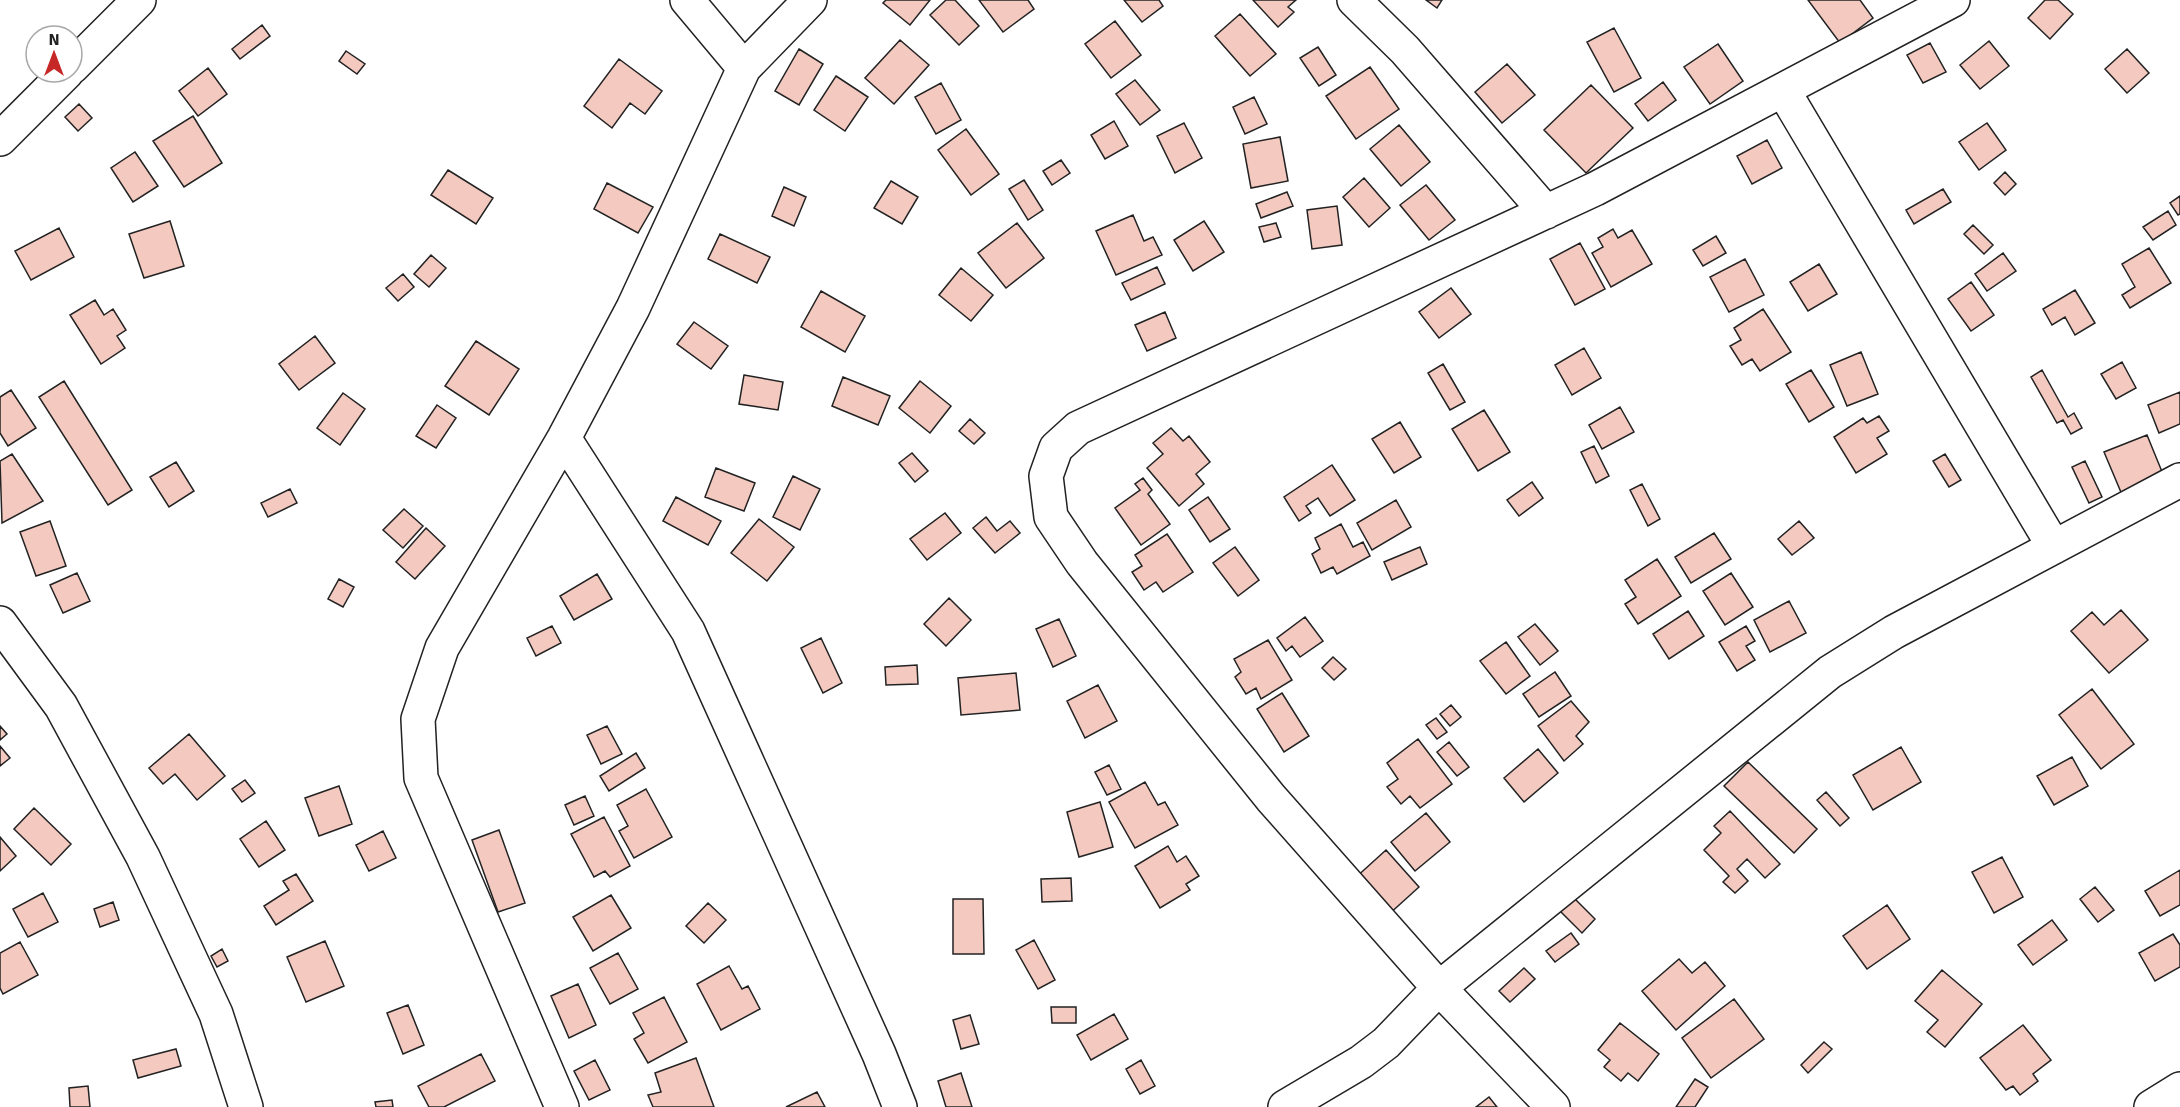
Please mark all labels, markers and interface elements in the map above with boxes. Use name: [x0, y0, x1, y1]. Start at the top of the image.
north arrow: [24, 24, 84, 84]
text: N: [48, 30, 60, 50]

